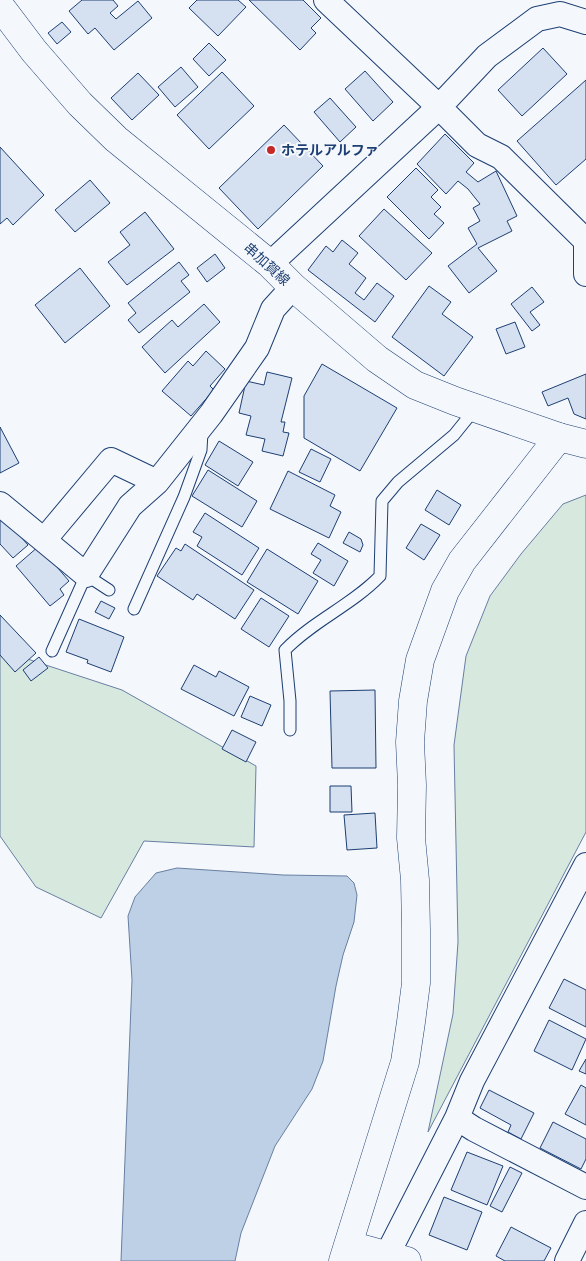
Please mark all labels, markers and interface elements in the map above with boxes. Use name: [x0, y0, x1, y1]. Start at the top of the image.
place label: ホテルアルファ: [281, 142, 379, 159]
marker: ホテルアルファ: [265, 144, 277, 156]
street label: 串加賀線: [240, 239, 293, 289]

